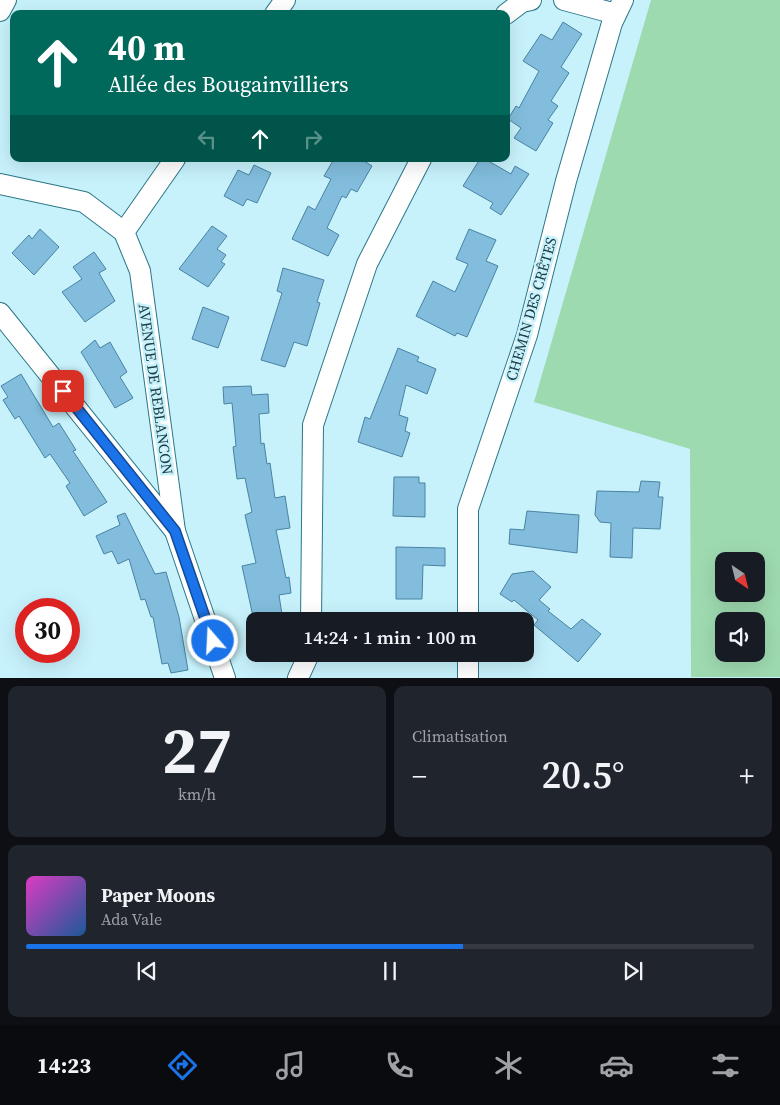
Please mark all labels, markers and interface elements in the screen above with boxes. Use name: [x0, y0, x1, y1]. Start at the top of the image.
text: 40 m: [108, 24, 185, 72]
icon: ahead: [25, 30, 90, 95]
text: Allée des Bougainvilliers: [108, 69, 349, 99]
icon: left: [193, 125, 221, 153]
icon: ahead: [246, 125, 274, 153]
icon: right: [299, 125, 327, 153]
street label: CHEMIN DES CRÊTES: [500, 234, 562, 383]
street label: AVENUE DE REBLANCON: [134, 302, 178, 476]
pin: [42, 370, 84, 412]
icon: arrive: [49, 377, 77, 405]
north arrow: [715, 552, 765, 602]
map controls: [715, 552, 765, 662]
speed limit sign: 30: [15, 598, 80, 663]
button: sound: [715, 612, 765, 662]
position arrow: [186, 614, 238, 666]
text: 14:24 · 1 min · 100 m: [303, 624, 477, 650]
text: 27: [162, 706, 232, 795]
text: Climatisation: [412, 725, 508, 747]
text: 20.5°: [541, 749, 625, 801]
text: −: [412, 757, 427, 795]
text: +: [739, 757, 754, 795]
text: km/h: [178, 783, 216, 805]
text: Paper Moons: [101, 882, 215, 908]
text: Ada Vale: [101, 908, 162, 930]
icon: previous: [133, 957, 161, 985]
icon: pause: [376, 957, 404, 985]
icon: next: [619, 957, 647, 985]
icon: directions: [165, 1048, 200, 1083]
icon: music: [273, 1048, 308, 1083]
icon: phone: [382, 1048, 417, 1083]
icon: climate: [491, 1048, 526, 1083]
icon: car: [599, 1048, 634, 1083]
icon: filters: [708, 1048, 743, 1083]
text: 14:23: [37, 1050, 91, 1080]

